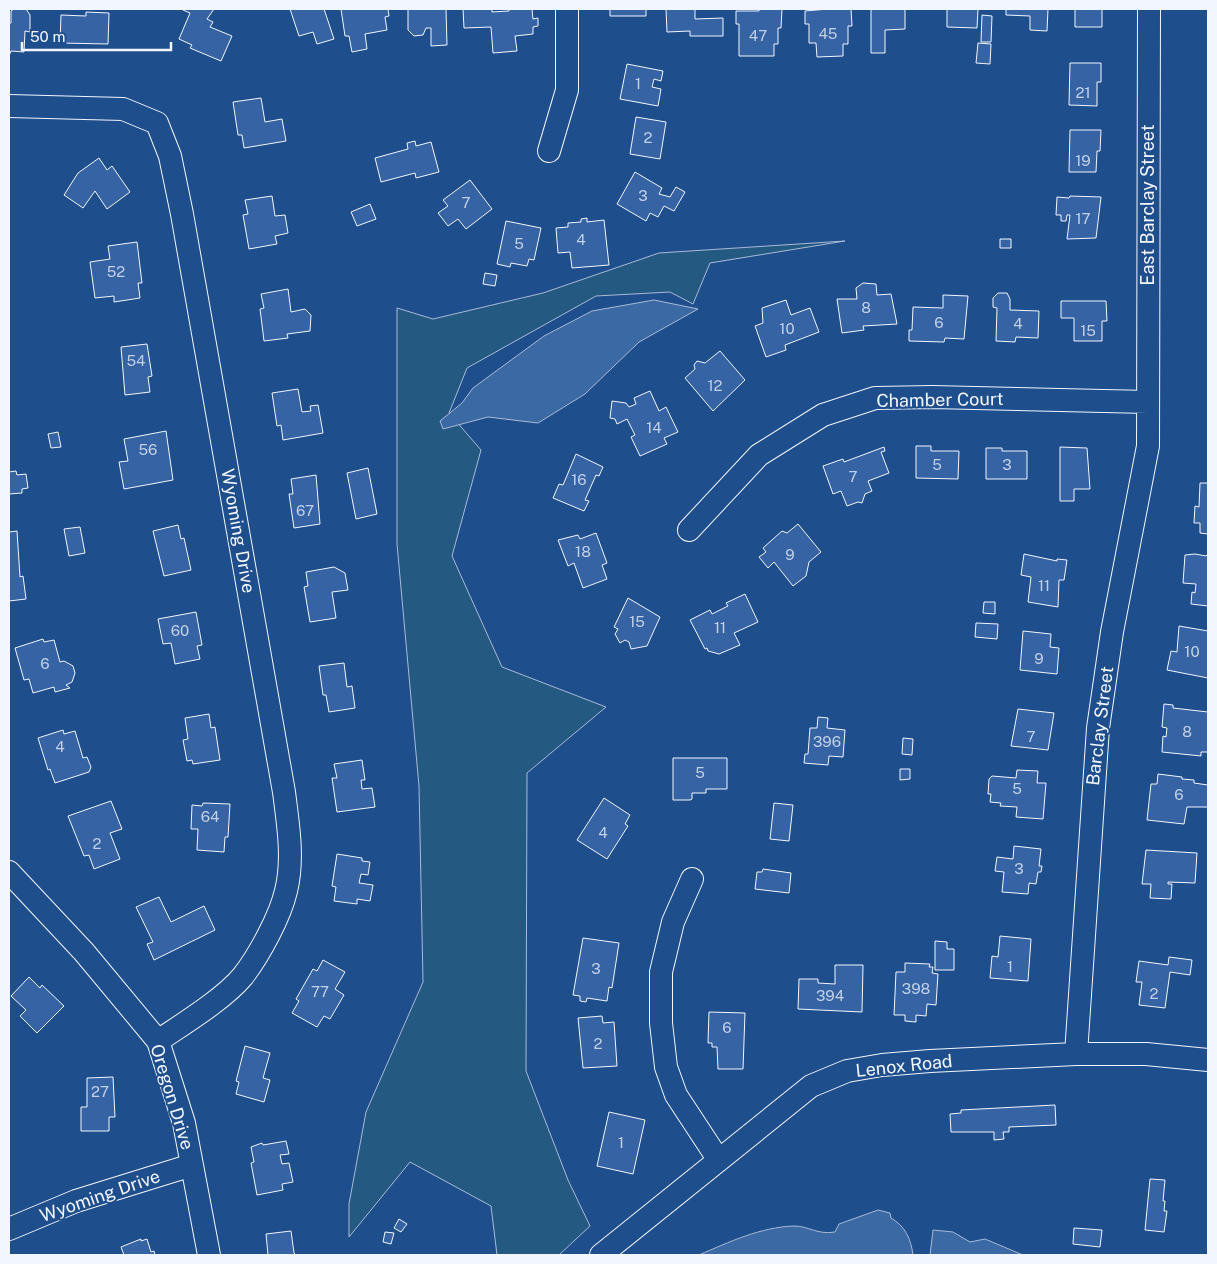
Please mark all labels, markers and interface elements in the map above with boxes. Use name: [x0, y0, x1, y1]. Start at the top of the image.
scale bar: [22, 20, 171, 52]
house number: 45: [819, 25, 837, 42]
house number: 47: [749, 27, 767, 44]
text: 50 m: [30, 28, 65, 45]
house number: 1: [635, 75, 641, 92]
house number: 21: [1075, 84, 1091, 101]
street label: East Barclay Street: [1137, 124, 1158, 286]
house number: 2: [644, 129, 653, 146]
house number: 19: [1075, 152, 1091, 169]
house number: 3: [638, 187, 648, 204]
house number: 7: [461, 194, 471, 211]
house number: 17: [1075, 210, 1091, 227]
house number: 4: [576, 231, 586, 248]
house number: 5: [514, 235, 524, 252]
house number: 52: [107, 263, 125, 280]
house number: 8: [861, 299, 871, 316]
house number: 6: [934, 314, 944, 331]
house number: 4: [1013, 315, 1023, 332]
house number: 10: [779, 320, 795, 337]
house number: 15: [1080, 322, 1096, 339]
house number: 54: [126, 352, 146, 369]
house number: 12: [707, 377, 723, 394]
street label: Chamber Court: [876, 388, 1004, 411]
house number: 14: [646, 419, 662, 436]
house number: 56: [139, 441, 157, 458]
house number: 5: [932, 456, 942, 473]
house number: 3: [1002, 456, 1012, 473]
street label: Wyoming Drive: [217, 467, 260, 595]
house number: 7: [848, 468, 858, 485]
house number: 16: [571, 471, 587, 488]
house number: 67: [296, 502, 314, 519]
house number: 18: [575, 543, 591, 560]
house number: 9: [785, 546, 795, 563]
house number: 11: [1038, 577, 1050, 594]
house number: 15: [629, 613, 645, 630]
house number: 11: [714, 619, 726, 636]
house number: 60: [171, 622, 189, 639]
house number: 10: [1184, 643, 1200, 660]
house number: 9: [1034, 650, 1044, 667]
house number: 6: [40, 655, 50, 672]
street label: Barclay Street: [1082, 665, 1117, 787]
house number: 8: [1182, 723, 1192, 740]
house number: 7: [1026, 728, 1036, 745]
house number: 396: [813, 733, 841, 750]
house number: 4: [55, 738, 65, 755]
house number: 5: [695, 764, 705, 781]
house number: 5: [1012, 780, 1022, 797]
house number: 6: [1174, 786, 1184, 803]
house number: 64: [201, 808, 219, 825]
house number: 4: [598, 824, 608, 841]
house number: 2: [93, 835, 102, 852]
house number: 3: [1014, 860, 1024, 877]
house number: 1: [1007, 958, 1013, 975]
house number: 3: [591, 960, 601, 977]
house number: 398: [902, 980, 930, 997]
house number: 77: [311, 983, 329, 1000]
house number: 2: [1150, 985, 1159, 1002]
house number: 394: [816, 987, 844, 1004]
house number: 6: [722, 1019, 732, 1036]
house number: 2: [594, 1035, 603, 1052]
street label: Oregon Drive: [146, 1042, 198, 1152]
street label: Lenox Road: [854, 1050, 953, 1081]
house number: 27: [91, 1083, 109, 1100]
house number: 1: [618, 1134, 624, 1151]
street label: Wyoming Drive: [37, 1165, 163, 1226]

